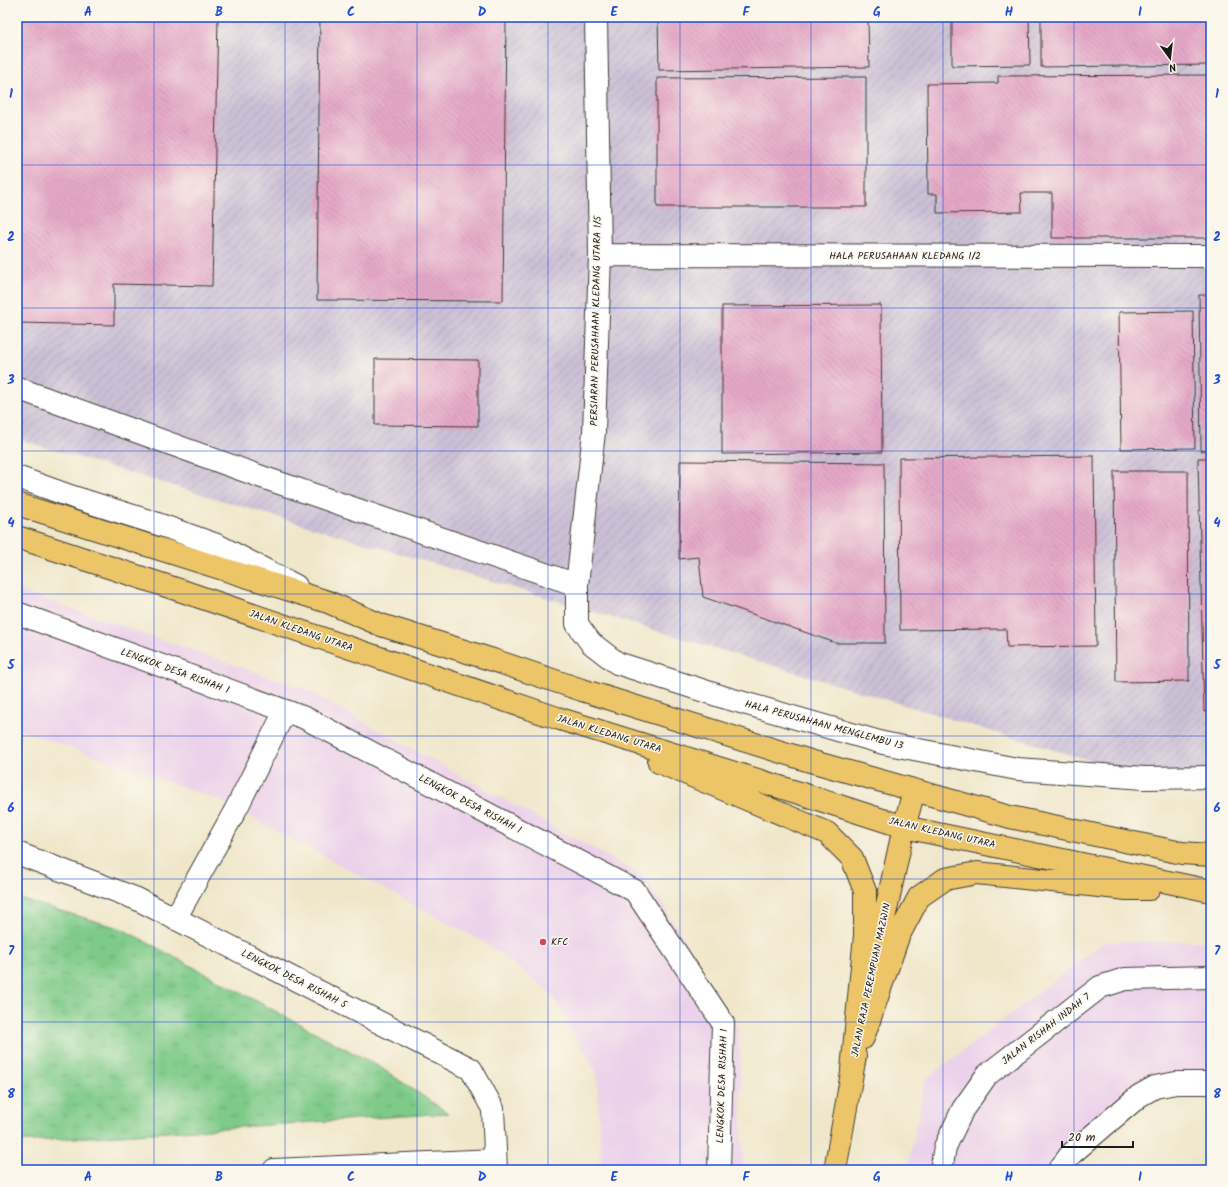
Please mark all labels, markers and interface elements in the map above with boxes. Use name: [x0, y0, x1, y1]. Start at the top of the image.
text: A: [84, 2, 92, 23]
text: B: [215, 2, 223, 23]
text: C: [347, 2, 355, 23]
text: D: [478, 2, 487, 23]
text: E: [610, 2, 618, 23]
text: F: [742, 2, 750, 23]
text: G: [873, 2, 881, 23]
text: H: [1005, 2, 1014, 23]
text: I: [1138, 2, 1142, 23]
north arrow: [1150, 38, 1190, 78]
text: N: [1167, 57, 1178, 76]
text: 1: [9, 84, 13, 105]
text: 1: [1215, 84, 1219, 105]
street label: PERSIARAN PERUSAHAAN KLEDANG UTARA 1/5: [586, 215, 606, 426]
text: 2: [7, 227, 15, 248]
text: 2: [1213, 227, 1221, 248]
street label: HALA PERUSAHAAN KLEDANG 1/2: [829, 248, 981, 264]
text: 3: [6, 370, 15, 391]
text: 3: [1212, 370, 1221, 391]
text: 4: [7, 513, 15, 534]
text: 4: [1213, 513, 1221, 534]
street label: JALAN KLEDANG UTARA: [247, 606, 355, 656]
street label: LENGKOK DESA RISHAH 1: [118, 644, 232, 698]
text: 5: [7, 655, 16, 676]
text: 5: [1213, 655, 1222, 676]
street label: HALA PERUSAHAAN MENGLEMBU 13: [743, 696, 905, 754]
street label: JALAN KLEDANG UTARA: [555, 710, 663, 758]
street label: LENGKOK DESA RISHAH 1: [416, 770, 524, 838]
text: 6: [7, 798, 15, 819]
text: 6: [1213, 798, 1221, 819]
street label: JALAN KLEDANG UTARA: [887, 813, 997, 853]
street label: JALAN RAJA PEREMPUAN MAZWIN: [847, 901, 895, 1058]
place label: KFC: [551, 934, 568, 950]
marker: KFC: [538, 937, 548, 947]
text: 7: [8, 941, 15, 962]
text: 7: [1214, 941, 1221, 962]
street label: LENGKOK DESA RISHAH 5: [238, 945, 350, 1013]
street label: JALAN RISHAH INDAH 7: [998, 989, 1094, 1069]
street label: LENGKOK DESA RISHAH 1: [712, 1028, 732, 1144]
text: 8: [7, 1084, 15, 1105]
text: 8: [1213, 1084, 1221, 1105]
scale bar: [1062, 1123, 1133, 1149]
text: 20 m: [1068, 1128, 1096, 1147]
text: A: [84, 1167, 92, 1187]
text: B: [215, 1167, 223, 1187]
text: C: [347, 1167, 355, 1187]
text: D: [478, 1167, 487, 1187]
text: E: [610, 1167, 618, 1187]
text: F: [742, 1167, 750, 1187]
text: G: [873, 1167, 881, 1187]
text: H: [1005, 1167, 1014, 1187]
text: I: [1138, 1167, 1142, 1187]

